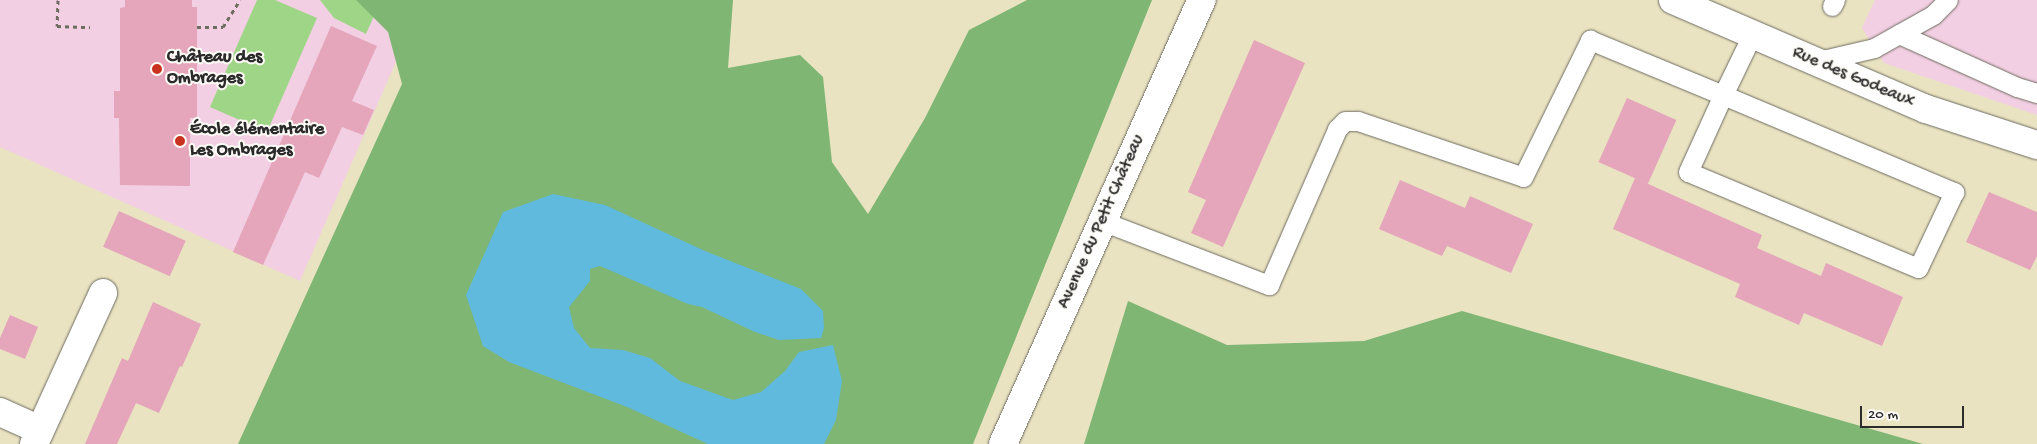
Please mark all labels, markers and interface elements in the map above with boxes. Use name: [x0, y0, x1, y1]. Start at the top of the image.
street label: Rue des Godeaux: [1789, 43, 1917, 113]
place label: Château des Ombrages: [167, 48, 262, 90]
marker: Château des Ombrages: [151, 63, 163, 75]
place label: École élémentaire Les Ombrages: [190, 120, 324, 162]
street label: Avenue du Petit Château: [1054, 132, 1150, 312]
marker: École élémentaire Les Ombrages: [174, 135, 186, 147]
scale bar: [1862, 396, 1966, 428]
text: 20 m: [1868, 406, 1898, 424]

